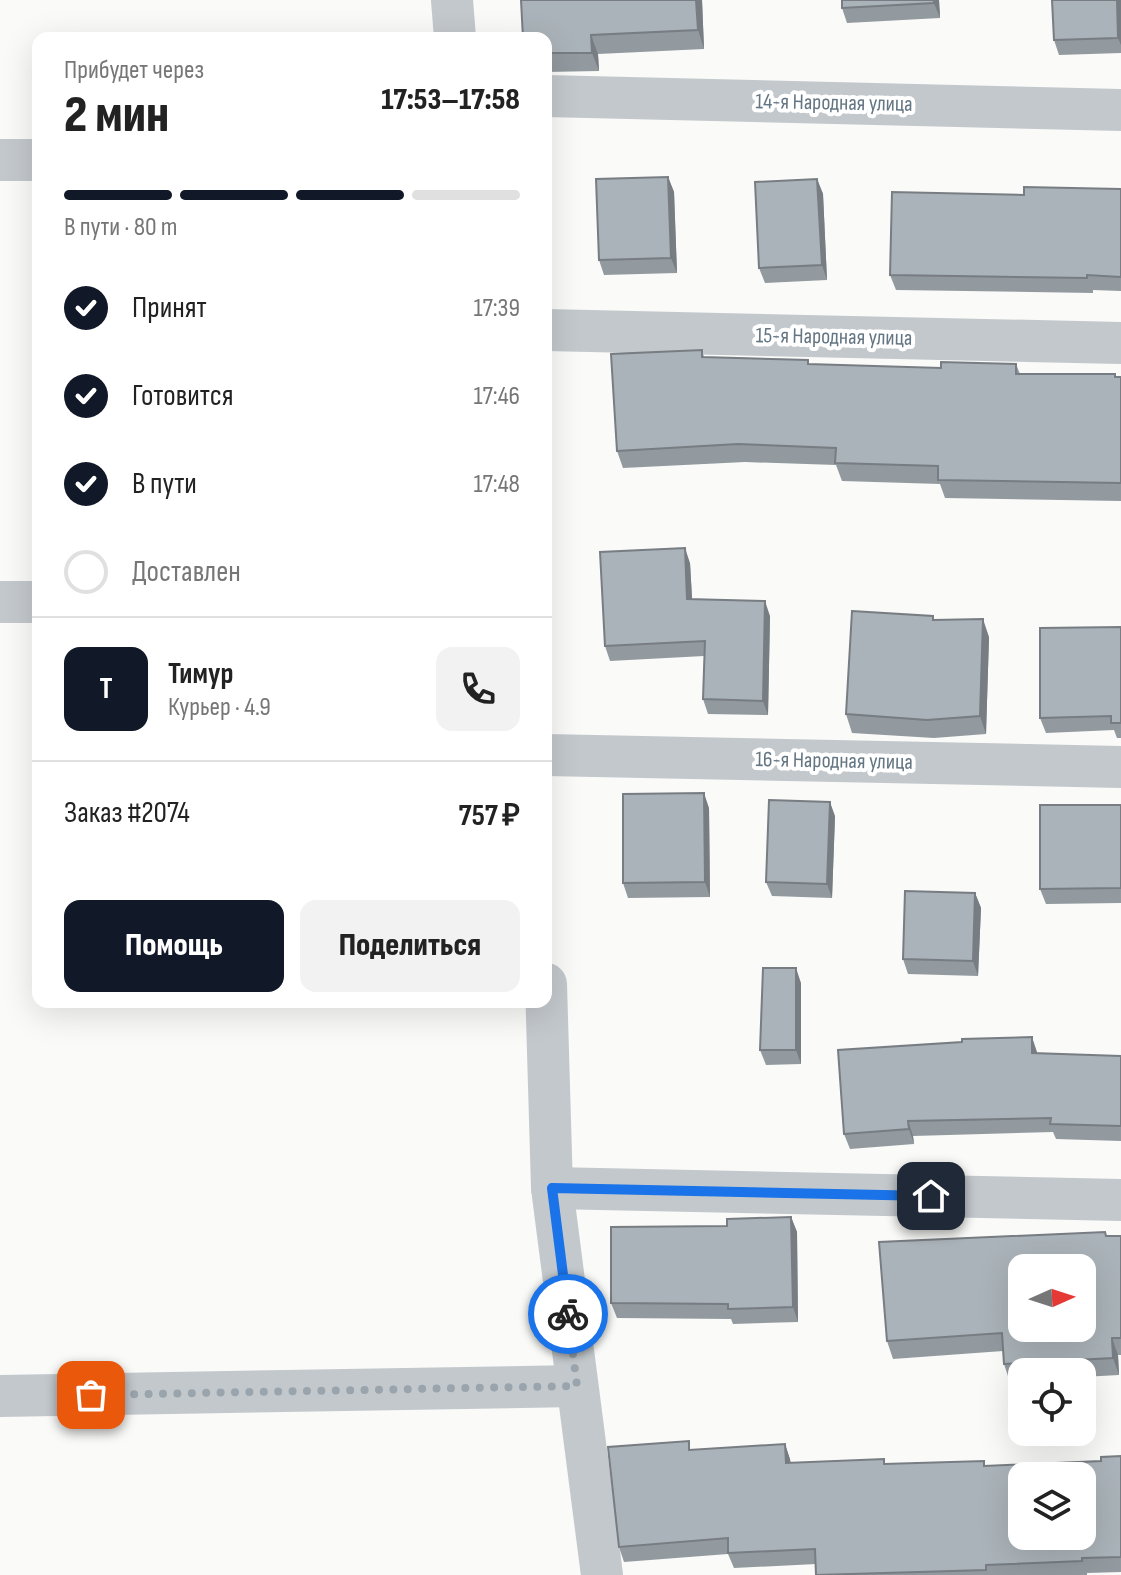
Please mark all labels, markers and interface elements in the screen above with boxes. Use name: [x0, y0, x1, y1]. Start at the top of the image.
text: Прибудет через: [64, 55, 204, 86]
text: 17:53–17:58: [381, 82, 520, 118]
text: 2 мин: [64, 84, 169, 147]
street label: 14-я Народная улица: [755, 88, 913, 118]
text: В пути · 80 m: [64, 212, 177, 243]
icon: check: [64, 286, 108, 330]
text: Принят: [132, 290, 207, 326]
text: 17:39: [473, 293, 520, 324]
street label: 15-я Народная улица: [755, 322, 913, 352]
icon: check: [64, 374, 108, 418]
text: Готовится: [132, 378, 233, 414]
text: 17:46: [474, 381, 520, 412]
icon: check: [64, 462, 108, 506]
text: В пути: [132, 466, 197, 502]
text: 17:48: [473, 469, 520, 500]
text: Доставлен: [132, 554, 241, 590]
button: phone: [436, 647, 520, 731]
text: Тимур: [168, 656, 233, 692]
text: Т: [99, 671, 113, 707]
text: Курьер · 4.9: [168, 692, 271, 723]
street label: 16-я Народная улица: [755, 746, 913, 776]
text: Заказ #2074: [64, 795, 190, 831]
text: 757 ₽: [459, 798, 520, 834]
button: Помощь: [64, 900, 284, 992]
button: Поделиться: [300, 900, 520, 992]
pin: [897, 1162, 965, 1230]
icon: home: [909, 1174, 953, 1218]
north arrow: [1008, 1254, 1096, 1342]
map controls: [1008, 1254, 1096, 1550]
courier: [528, 1274, 608, 1354]
icon: bike: [546, 1292, 590, 1336]
button: locate: [1008, 1358, 1096, 1446]
pin: [57, 1361, 125, 1429]
icon: bag: [69, 1373, 113, 1417]
button: layers: [1008, 1462, 1096, 1550]

